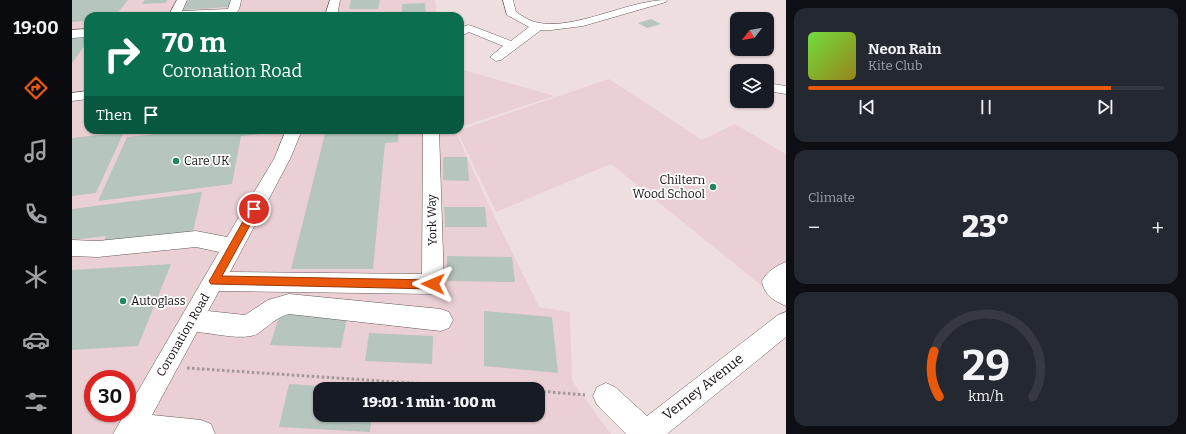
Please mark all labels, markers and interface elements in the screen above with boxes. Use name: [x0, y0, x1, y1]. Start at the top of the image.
north arrow: [730, 12, 774, 56]
map controls: [730, 12, 774, 108]
text: 19:00: [13, 17, 59, 39]
text: 70 m: [162, 26, 226, 59]
icon: right: [96, 28, 148, 80]
text: Neon Rain: [868, 40, 941, 58]
text: Kite Club: [868, 58, 922, 73]
text: Coronation Road: [162, 60, 302, 82]
button: layers: [730, 64, 774, 108]
icon: directions: [22, 74, 50, 102]
icon: previous: [856, 96, 878, 118]
icon: pause: [975, 96, 997, 118]
icon: next: [1094, 96, 1116, 118]
icon: arrive: [140, 104, 162, 126]
text: Then: [96, 106, 132, 124]
icon: music: [22, 137, 50, 165]
place label: Care UK: [184, 154, 230, 168]
marker: Care UK: [171, 156, 181, 166]
place label: Chiltern Wood School: [633, 173, 706, 201]
marker: Chiltern Wood School: [708, 182, 718, 192]
text: Climate: [808, 190, 855, 205]
pin: [237, 192, 271, 226]
street label: York Way: [425, 193, 439, 246]
icon: arrive: [243, 198, 265, 220]
icon: phone: [22, 200, 50, 228]
text: 23°: [962, 209, 1010, 245]
text: −: [808, 214, 820, 241]
text: +: [1151, 214, 1164, 241]
icon: climate: [22, 263, 50, 291]
position arrow: [412, 263, 454, 305]
street label: Coronation Road: [154, 291, 212, 379]
place label: Autoglass: [131, 294, 186, 308]
marker: Autoglass: [118, 296, 128, 306]
icon: car: [22, 326, 50, 354]
text: 29: [962, 341, 1010, 391]
street label: Verney Avenue: [659, 350, 747, 424]
speed limit sign: 30: [84, 370, 136, 422]
icon: filters: [22, 388, 50, 416]
text: km/h: [968, 388, 1004, 405]
text: 19:01 · 1 min · 100 m: [362, 393, 496, 411]

